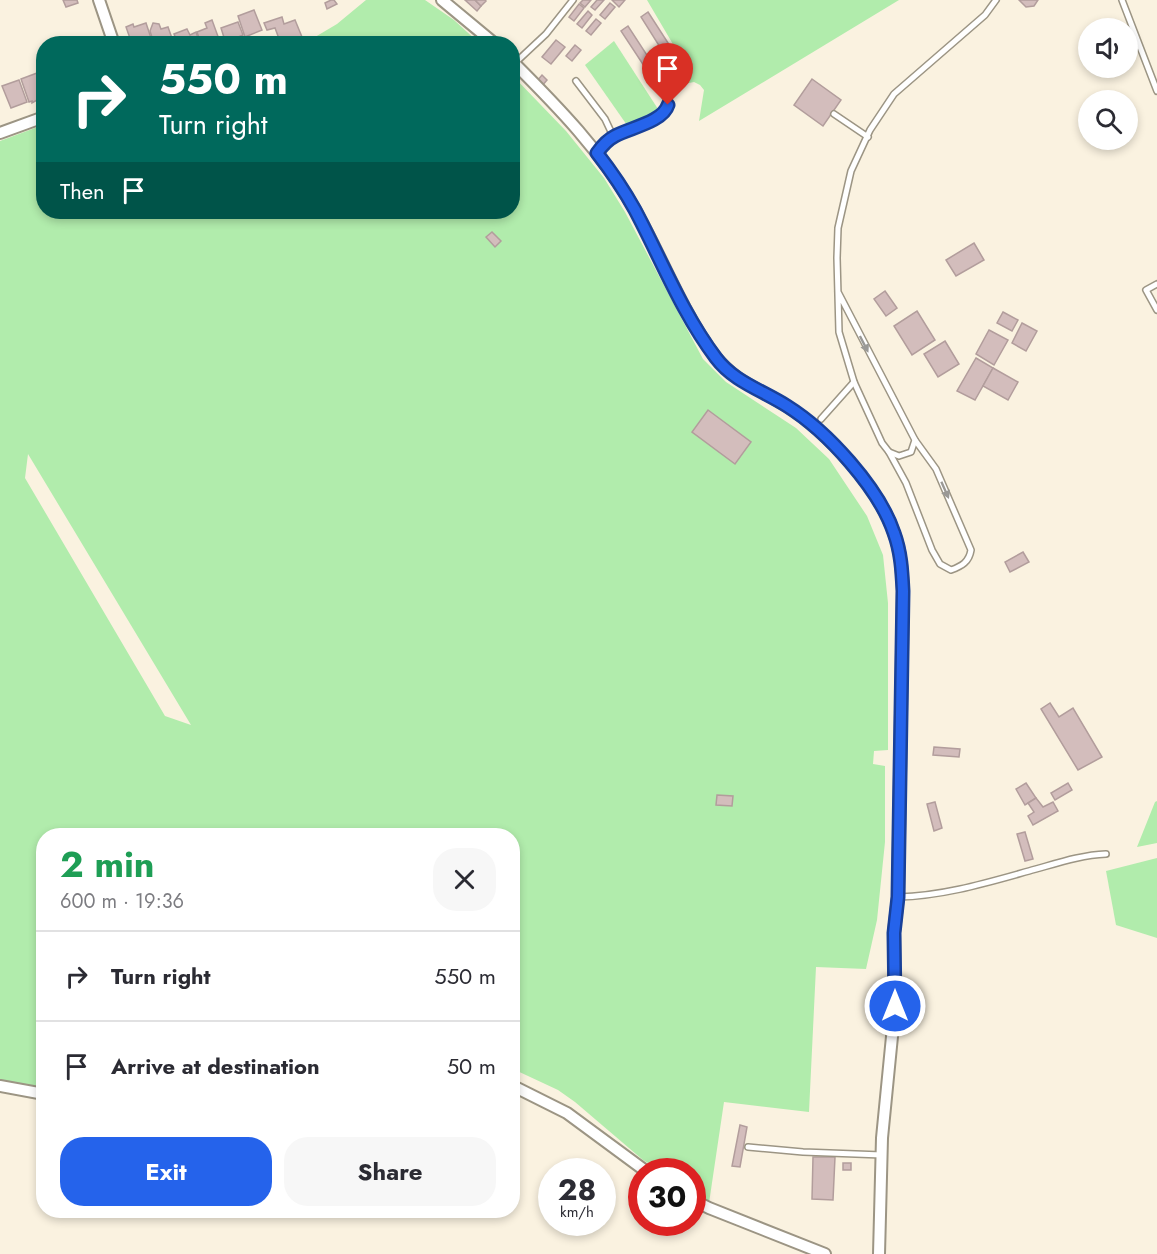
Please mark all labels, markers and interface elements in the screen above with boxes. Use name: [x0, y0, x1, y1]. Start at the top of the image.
map controls: [1078, 18, 1138, 150]
button: sound: [1078, 18, 1138, 78]
pin: [642, 43, 693, 105]
text: 550 m: [159, 49, 288, 110]
icon: arrive: [651, 52, 684, 85]
icon: right: [60, 60, 138, 138]
button: search: [1078, 90, 1138, 150]
text: Turn right: [159, 105, 267, 144]
icon: arrive: [117, 174, 150, 207]
text: Then: [60, 175, 105, 207]
one-way arrow: [859, 336, 869, 353]
one-way arrow: [940, 481, 949, 498]
text: 2 min: [60, 838, 155, 890]
button: close: [433, 848, 496, 911]
text: 600 m · 19:36: [60, 887, 184, 916]
icon: right: [60, 960, 93, 993]
text: Turn right: [111, 960, 211, 992]
text: 550 m: [434, 960, 496, 992]
position arrow: [863, 974, 927, 1038]
icon: arrive: [60, 1050, 93, 1083]
text: Arrive at destination: [111, 1050, 320, 1082]
text: 50 m: [447, 1050, 496, 1082]
button: Exit: [60, 1137, 272, 1206]
button: Share: [284, 1137, 496, 1206]
speed limit sign: 30: [628, 1158, 706, 1236]
text: 28: [558, 1168, 596, 1211]
text: km/h: [560, 1201, 594, 1223]

